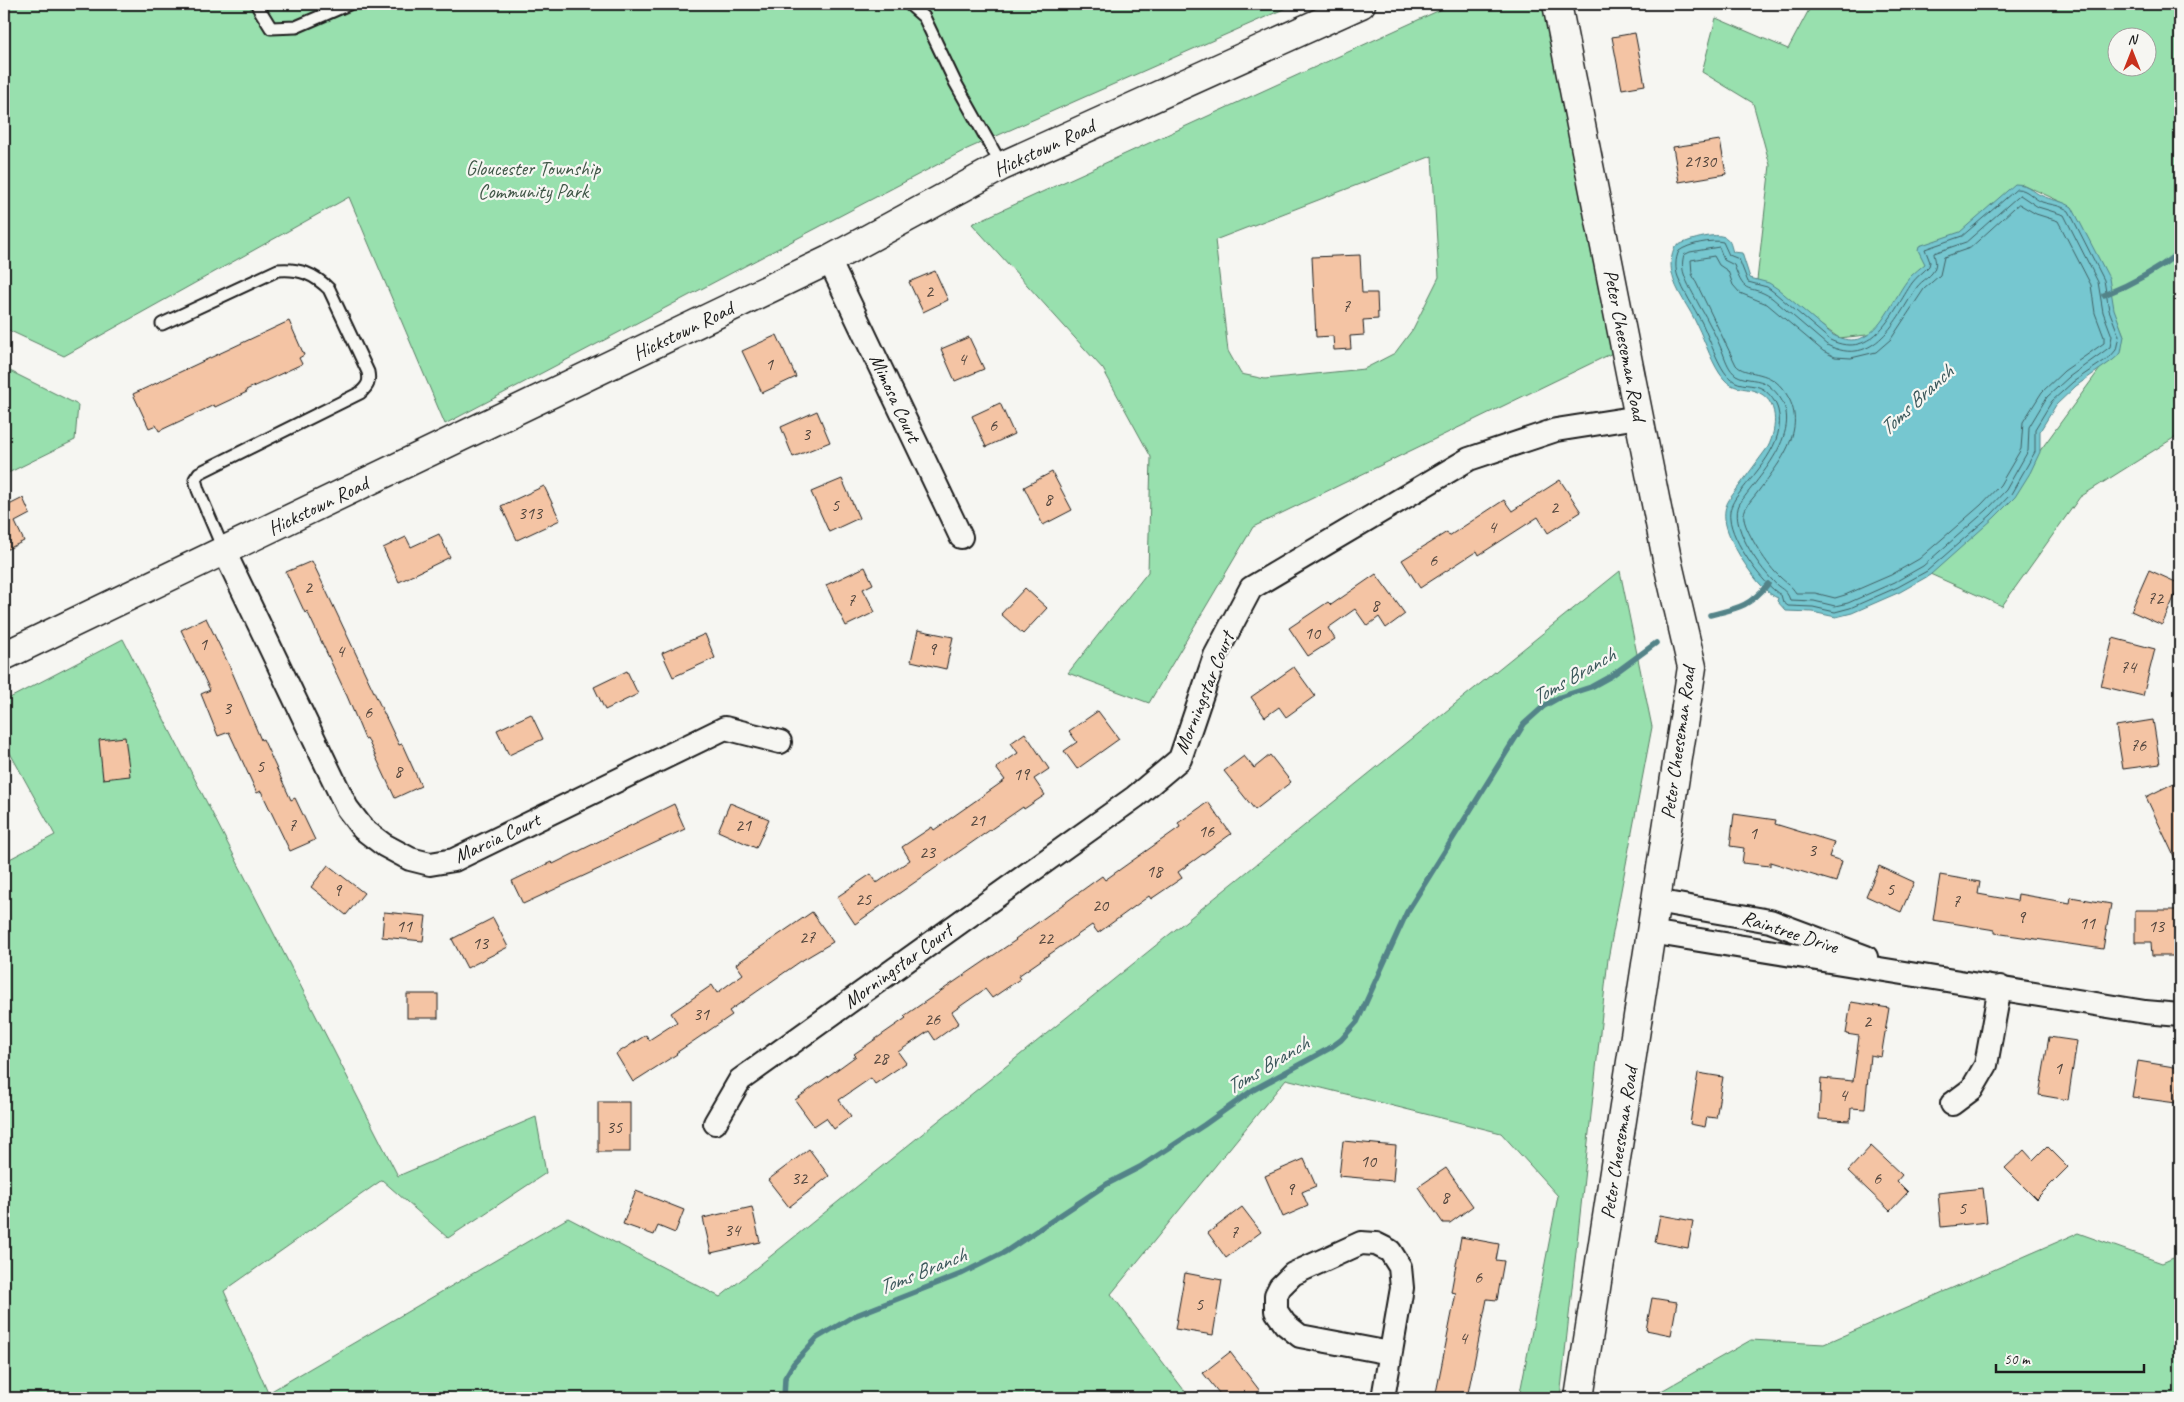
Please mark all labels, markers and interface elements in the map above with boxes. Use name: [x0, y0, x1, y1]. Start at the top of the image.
north arrow: [2106, 28, 2156, 78]
text: N: [2128, 31, 2139, 48]
street label: Hickstown Road: [990, 112, 1101, 182]
house number: 2130: [1684, 150, 1718, 172]
park label: Gloucester Township Community Park: [466, 156, 602, 204]
street label: Peter Cheeseman Road: [1598, 267, 1652, 426]
house number: 2: [925, 280, 935, 302]
street label: Hickstown Road: [629, 295, 740, 366]
house number: 7: [1342, 295, 1351, 317]
house number: 4: [958, 348, 968, 370]
street label: Mimosa Court: [864, 350, 927, 448]
house number: 1: [765, 353, 774, 375]
water label: Toms Branch: [1873, 358, 1960, 441]
house number: 6: [989, 414, 998, 436]
house number: 3: [802, 423, 812, 445]
street label: Hickstown Road: [264, 470, 375, 541]
house number: 8: [1044, 488, 1054, 510]
house number: 5: [831, 494, 840, 516]
house number: 2: [1550, 496, 1560, 518]
house number: 313: [518, 502, 544, 524]
house number: 4: [1488, 516, 1498, 538]
house number: 6: [1429, 549, 1438, 571]
house number: 2: [304, 576, 314, 598]
house number: 72: [2147, 587, 2165, 609]
house number: 7: [847, 589, 856, 611]
house number: 8: [1371, 594, 1381, 616]
house number: 10: [1304, 622, 1322, 644]
street label: Morningstar Court: [1168, 625, 1241, 757]
house number: 1: [199, 633, 208, 655]
house number: 9: [928, 638, 938, 660]
house number: 4: [336, 640, 346, 662]
water label: Toms Branch: [1527, 641, 1621, 710]
house number: 74: [2120, 656, 2138, 678]
street label: Peter Cheeseman Road: [1655, 662, 1701, 821]
house number: 3: [223, 697, 233, 719]
house number: 6: [364, 701, 373, 723]
house number: 76: [2130, 734, 2147, 756]
house number: 5: [256, 755, 265, 777]
house number: 8: [394, 760, 404, 782]
house number: 19: [1013, 763, 1031, 785]
street label: Marcia Court: [450, 806, 546, 869]
house number: 21: [969, 809, 986, 831]
house number: 7: [288, 814, 297, 836]
house number: 21: [735, 814, 752, 836]
house number: 16: [1198, 820, 1215, 842]
house number: 1: [1749, 822, 1758, 844]
house number: 3: [1808, 839, 1818, 861]
house number: 23: [919, 841, 937, 863]
house number: 18: [1146, 860, 1164, 882]
house number: 5: [1886, 878, 1895, 900]
house number: 9: [333, 879, 343, 901]
house number: 25: [855, 888, 872, 910]
house number: 7: [1952, 890, 1961, 912]
house number: 20: [1092, 894, 1110, 916]
street label: Raintree Drive: [1739, 905, 1843, 960]
house number: 9: [2017, 906, 2027, 928]
house number: 11: [2079, 912, 2096, 934]
house number: 11: [396, 915, 413, 937]
house number: 13: [2148, 915, 2166, 937]
street label: Morningstar Court: [839, 916, 960, 1014]
house number: 27: [799, 926, 816, 948]
house number: 22: [1037, 927, 1055, 949]
house number: 13: [472, 932, 490, 954]
house number: 31: [693, 1003, 710, 1025]
house number: 26: [924, 1008, 941, 1030]
house number: 2: [1863, 1010, 1873, 1032]
water label: Toms Branch: [1221, 1029, 1314, 1100]
house number: 28: [872, 1047, 890, 1069]
house number: 1: [2054, 1057, 2063, 1079]
street label: Peter Cheeseman Road: [1595, 1062, 1644, 1221]
house number: 4: [1839, 1084, 1849, 1106]
house number: 35: [606, 1116, 623, 1138]
house number: 10: [1360, 1150, 1378, 1172]
house number: 32: [791, 1167, 809, 1189]
house number: 6: [1873, 1167, 1882, 1189]
house number: 9: [1286, 1178, 1296, 1200]
house number: 8: [1441, 1186, 1451, 1208]
house number: 5: [1958, 1197, 1967, 1219]
house number: 34: [724, 1219, 742, 1241]
house number: 7: [1230, 1221, 1239, 1243]
water label: Toms Branch: [874, 1241, 971, 1300]
house number: 6: [1474, 1266, 1483, 1288]
house number: 5: [1195, 1293, 1204, 1315]
house number: 4: [1459, 1327, 1469, 1349]
scale bar: [1996, 1342, 2144, 1374]
text: 50 m: [2004, 1350, 2031, 1369]

